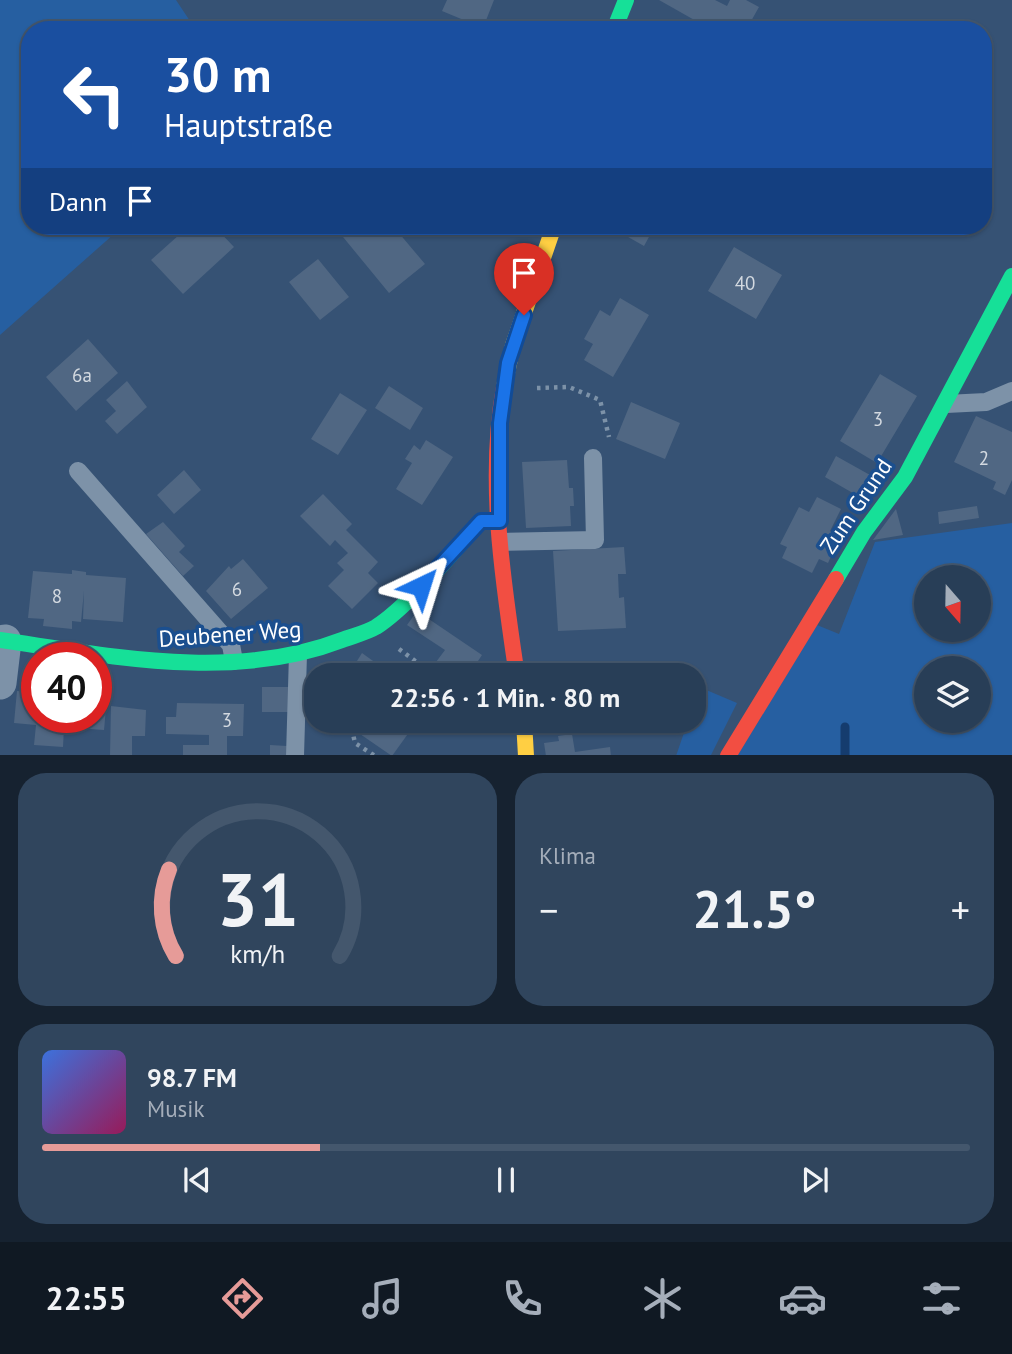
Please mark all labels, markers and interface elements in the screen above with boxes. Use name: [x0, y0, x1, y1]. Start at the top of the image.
text: 30 m: [164, 42, 271, 106]
icon: left: [49, 49, 140, 140]
text: Hauptstraße: [164, 104, 333, 146]
icon: arrive: [121, 182, 159, 220]
text: Dann: [49, 185, 107, 218]
pin: [494, 243, 554, 315]
icon: arrive: [505, 254, 543, 292]
house number: 40: [735, 271, 755, 295]
house number: 6a: [72, 363, 92, 387]
house number: 3: [873, 407, 883, 431]
house number: 2: [979, 446, 989, 470]
street label: Zum Grund: [813, 453, 898, 559]
position arrow: [384, 549, 458, 623]
north arrow: [914, 565, 990, 642]
map controls: [914, 565, 991, 733]
house number: 6: [232, 577, 242, 601]
house number: 8: [52, 584, 62, 608]
street label: Deubener Weg: [158, 614, 302, 653]
speed limit sign: 40: [21, 642, 112, 733]
button: layers: [914, 656, 991, 733]
text: 22:56 · 1 Min. · 80 m: [390, 681, 620, 714]
house number: 3: [222, 708, 232, 732]
text: Klima: [539, 841, 596, 870]
text: 31: [216, 852, 299, 946]
text: 21.5°: [693, 875, 816, 942]
text: −: [539, 885, 558, 934]
text: +: [951, 885, 970, 934]
text: km/h: [230, 937, 285, 969]
text: 98.7 FM: [147, 1061, 237, 1094]
text: Musik: [147, 1094, 204, 1123]
icon: previous: [178, 1161, 216, 1199]
icon: pause: [487, 1161, 525, 1199]
icon: next: [796, 1161, 834, 1199]
icon: directions: [218, 1274, 267, 1323]
icon: music: [358, 1274, 407, 1323]
icon: phone: [498, 1274, 547, 1323]
icon: climate: [638, 1274, 687, 1323]
icon: car: [778, 1274, 827, 1323]
icon: filters: [917, 1274, 966, 1323]
text: 22:55: [45, 1277, 127, 1319]

